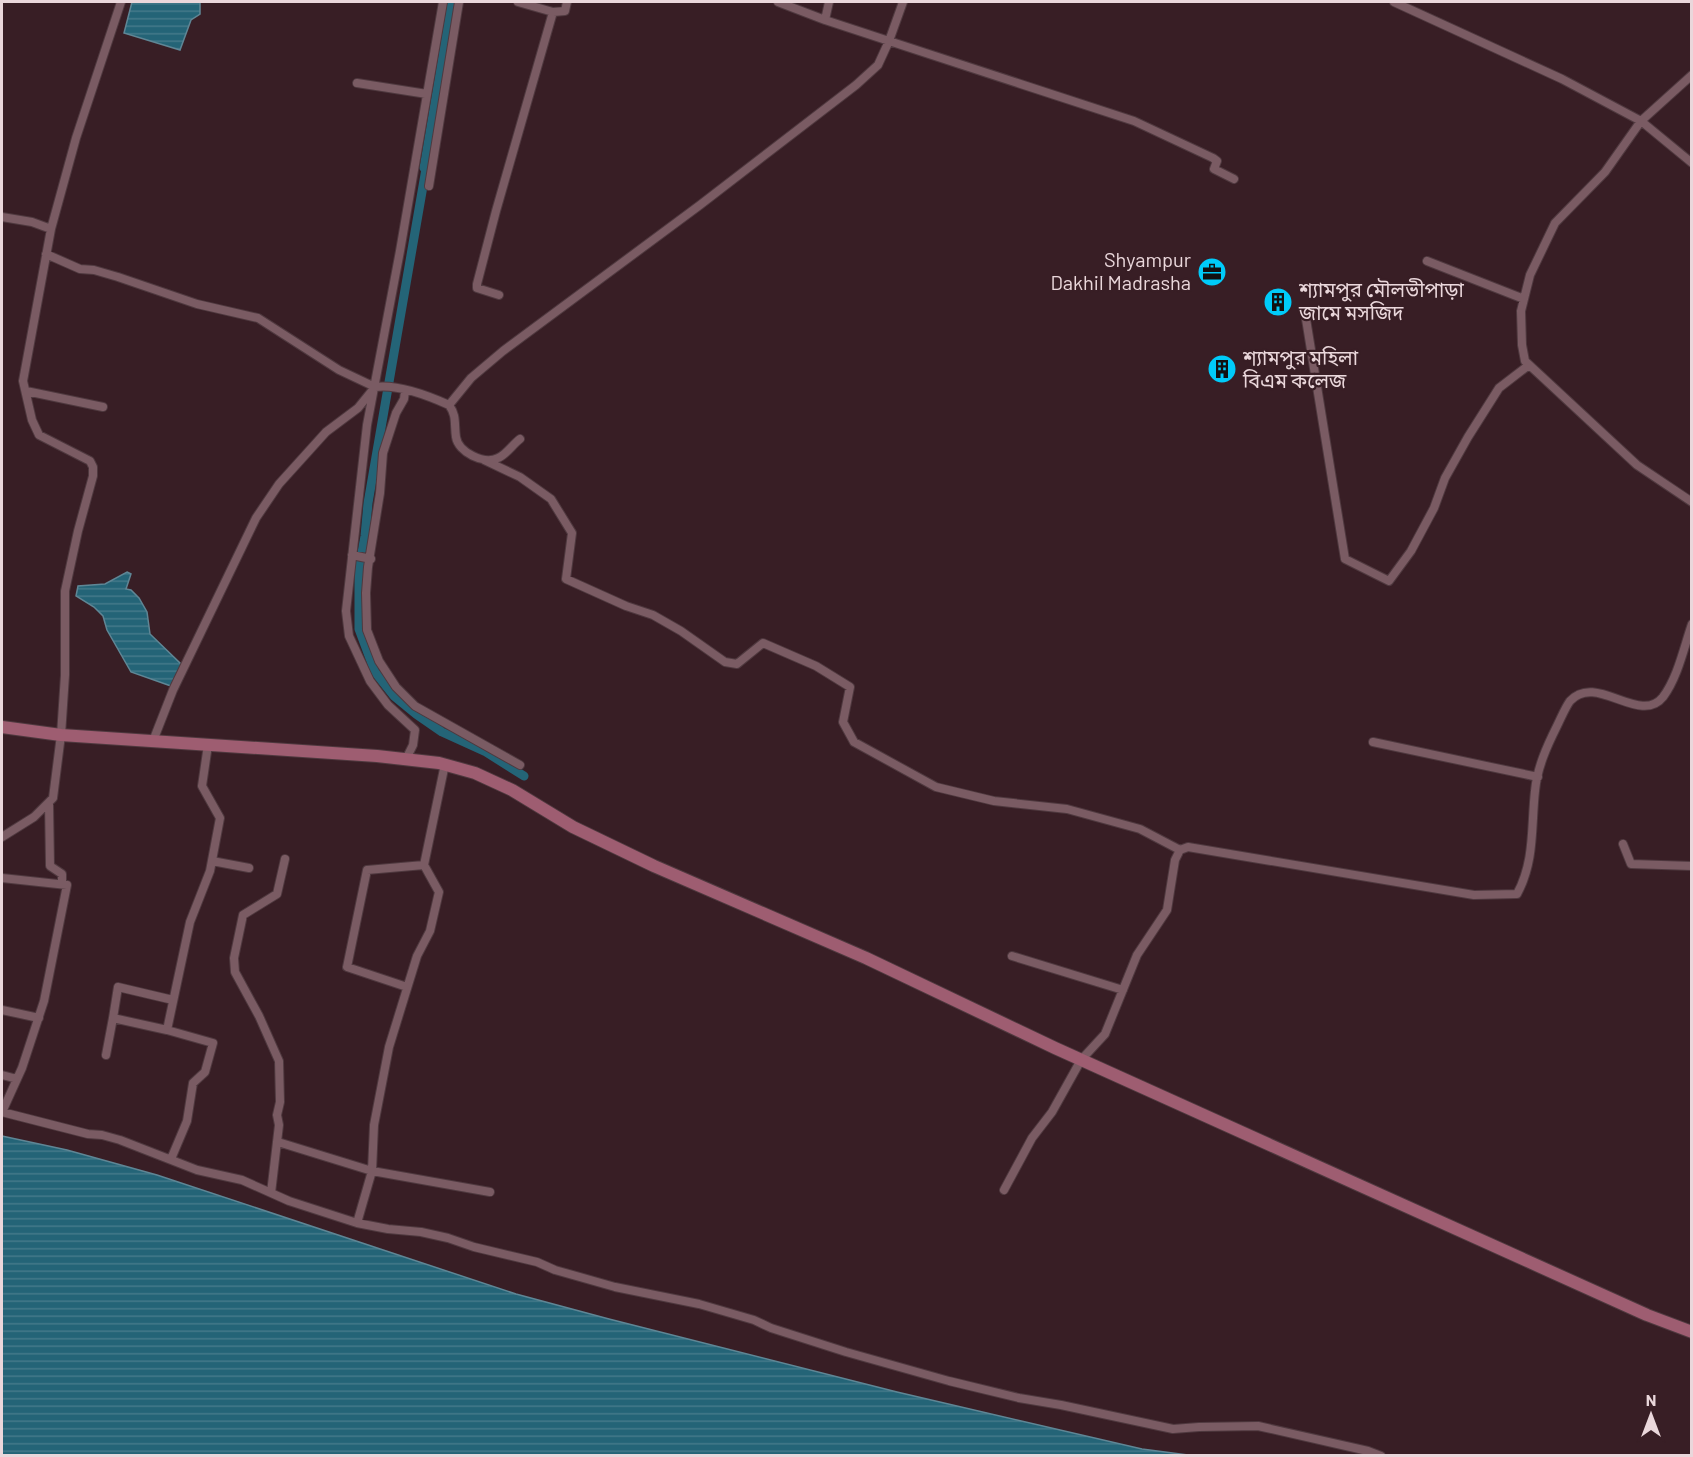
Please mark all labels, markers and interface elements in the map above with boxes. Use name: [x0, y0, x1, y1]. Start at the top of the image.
place label: Shyampur Dakhil Madrasha: [1051, 247, 1191, 294]
office icon: Shyampur Dakhil Madrasha: [1196, 256, 1228, 288]
place label: শ্যামপুর মৌলভীপাড়া জামে মসজিদ: [1298, 277, 1464, 324]
building icon: শ্যামপুর মৌলভীপাড়া জামে মসজিদ: [1262, 286, 1294, 318]
place label: শ্যামপুর মহিলা বিএম কলেজ: [1242, 345, 1359, 392]
building icon: শ্যামপুর মহিলা বিএম কলেজ: [1206, 353, 1238, 385]
north arrow: [1621, 1385, 1681, 1445]
text: N: [1646, 1390, 1656, 1409]

